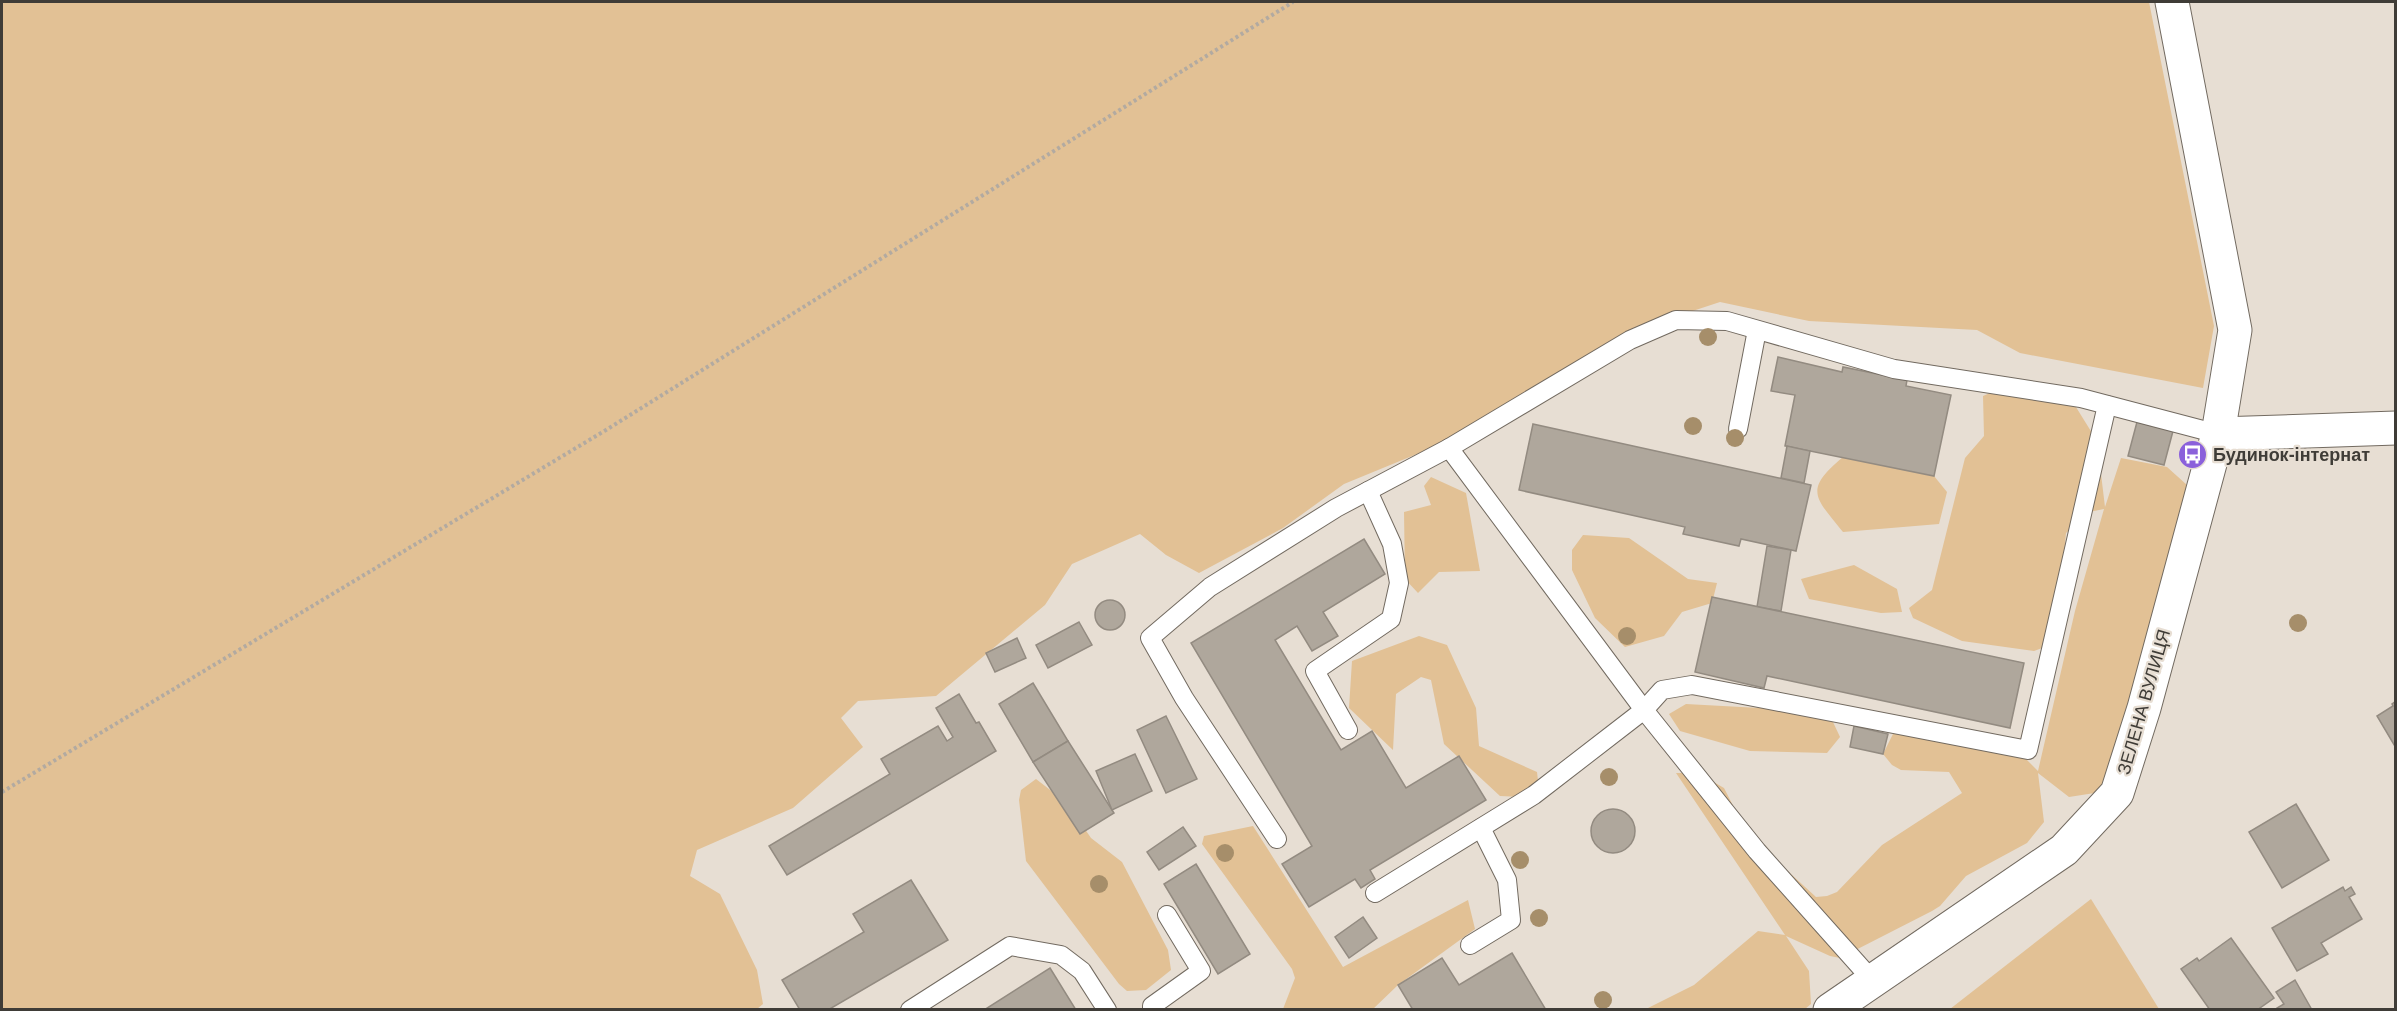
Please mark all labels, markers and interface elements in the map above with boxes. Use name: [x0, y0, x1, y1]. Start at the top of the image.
bus stop icon: Будинок-інтернат: [2176, 439, 2208, 471]
place label: Будинок-інтернат: [2213, 445, 2370, 465]
street label: ЗЕЛЕНА ВУЛИЦЯ: [2114, 627, 2174, 777]

